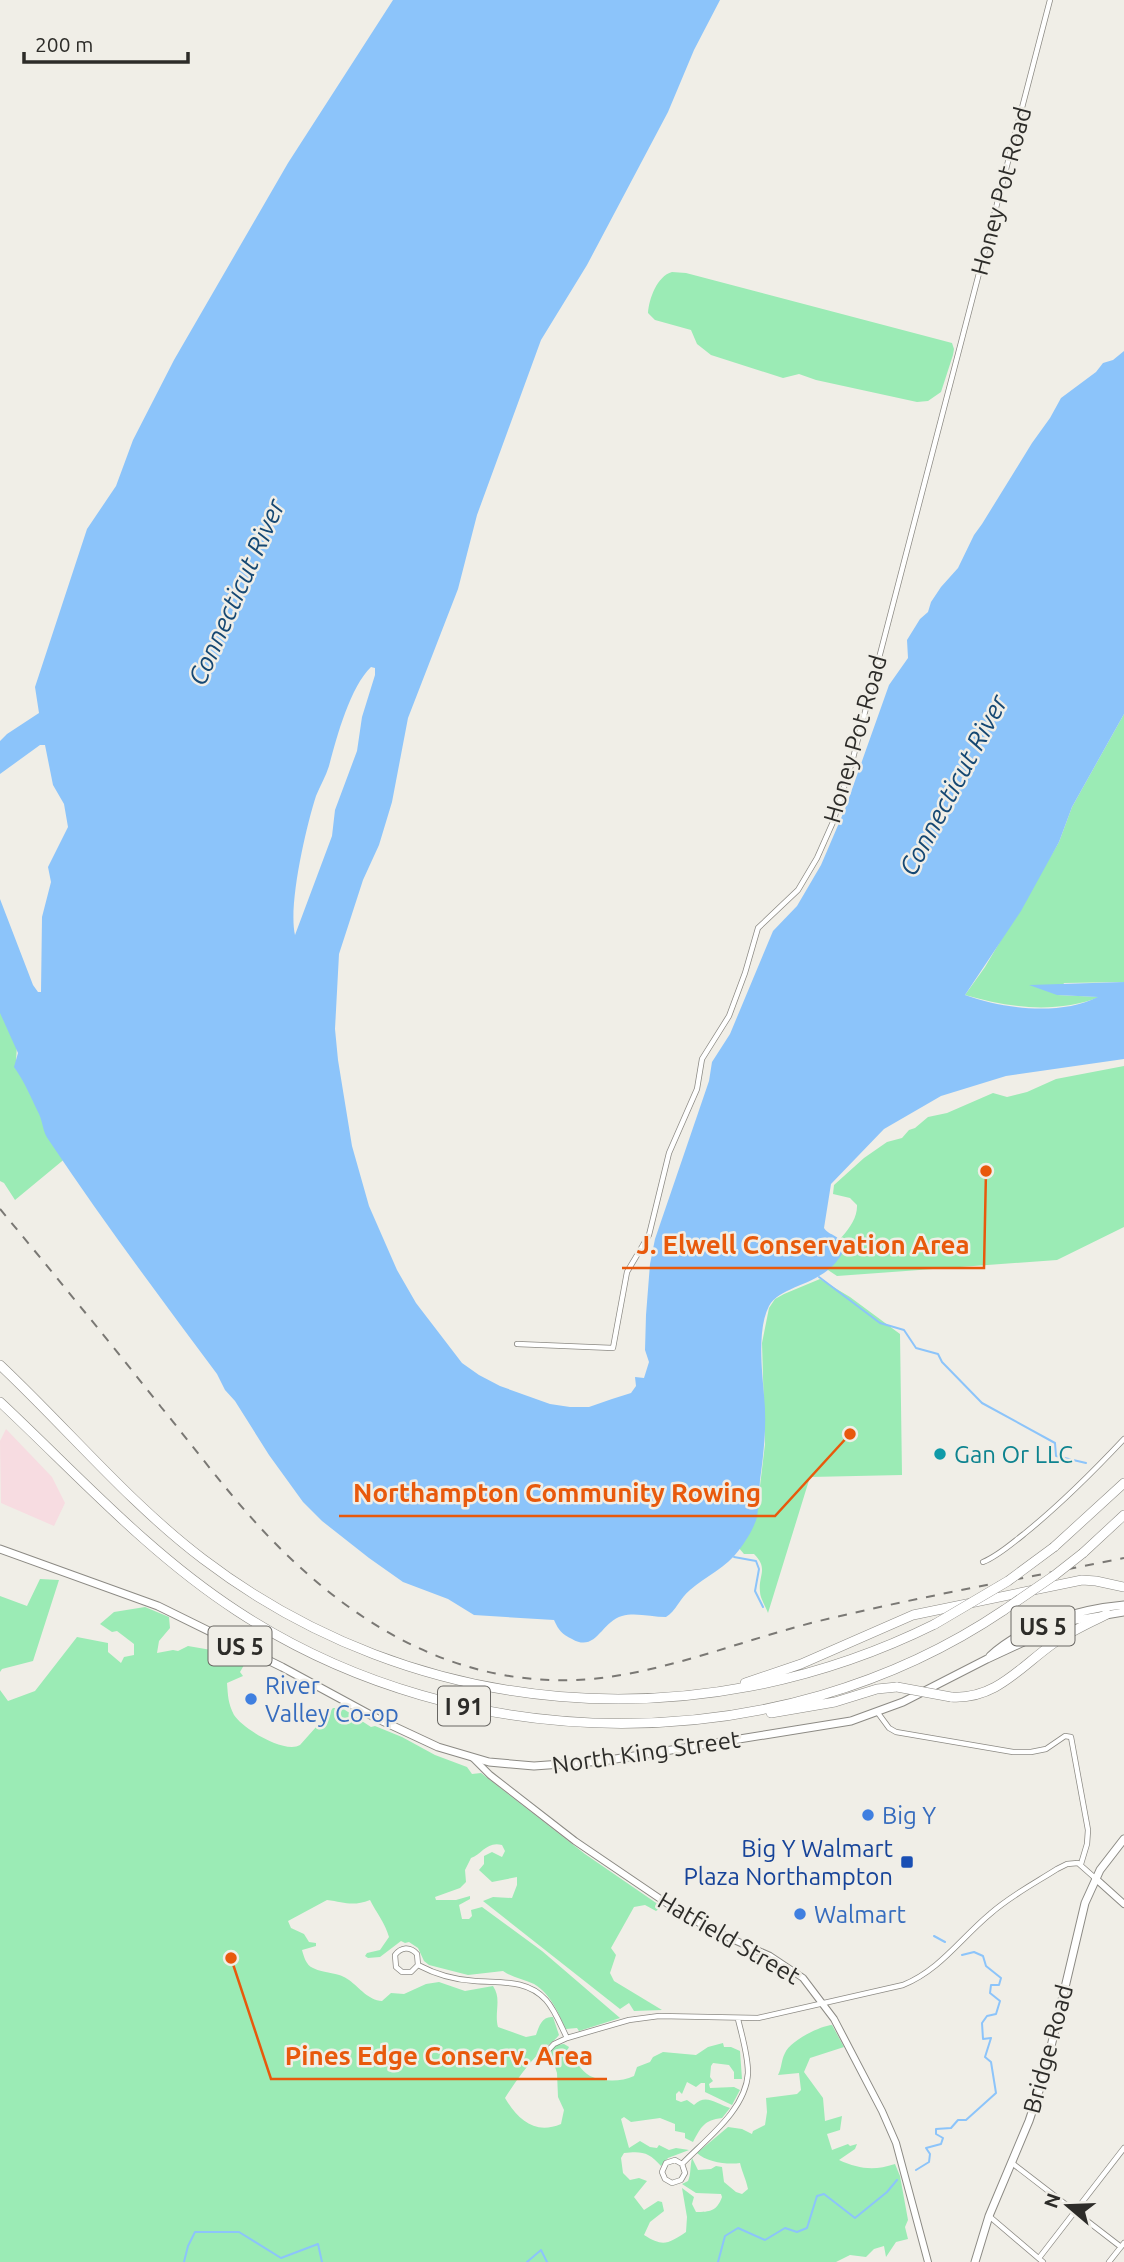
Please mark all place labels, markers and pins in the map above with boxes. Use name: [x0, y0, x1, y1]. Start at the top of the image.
callout: J. Elwell Conservation Area: [622, 1221, 984, 1268]
place label: Gan Or LLC: [954, 1441, 1073, 1468]
marker: Gan Or LLC: [932, 1446, 948, 1462]
callout: Northampton Community Rowing: [339, 1469, 775, 1516]
place label: River Valley Co-op: [265, 1672, 399, 1727]
marker: River Valley Co-op: [243, 1691, 259, 1707]
place label: Big Y: [882, 1802, 936, 1829]
marker: Big Y: [860, 1807, 876, 1823]
place label: Big Y Walmart Plaza Northampton: [684, 1835, 894, 1890]
marker: Big Y Walmart Plaza Northampton: [899, 1854, 915, 1870]
place label: Walmart: [814, 1901, 906, 1928]
marker: Walmart: [792, 1906, 808, 1922]
callout: Pines Edge Conserv. Area: [271, 2032, 607, 2079]

